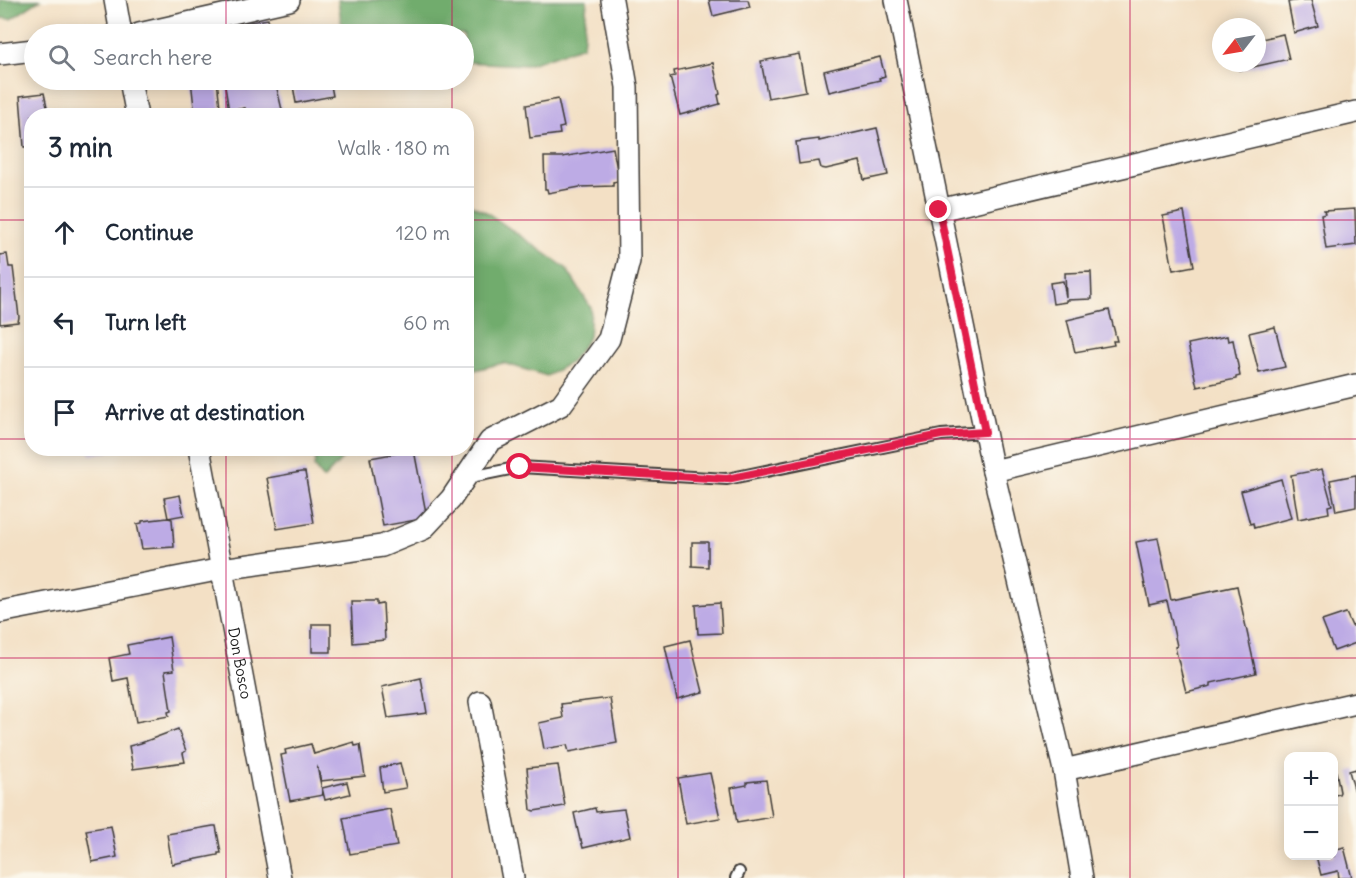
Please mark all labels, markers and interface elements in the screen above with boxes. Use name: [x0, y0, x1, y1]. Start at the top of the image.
north arrow: [1212, 18, 1266, 72]
search box: [24, 24, 474, 90]
icon: search: [45, 41, 78, 74]
text: Search here: [93, 43, 212, 71]
text: 3 min: [48, 131, 113, 164]
text: Walk · 180 m: [338, 135, 450, 160]
route end: [925, 196, 951, 222]
icon: ahead: [48, 216, 81, 249]
text: Continue: [105, 218, 194, 246]
text: 120 m: [396, 220, 450, 245]
icon: left: [48, 306, 81, 339]
text: Turn left: [105, 308, 186, 336]
text: 60 m: [403, 310, 450, 335]
icon: arrive: [48, 396, 81, 429]
text: Arrive at destination: [105, 398, 305, 426]
route start: [506, 453, 532, 479]
street label: Don Bosco: [224, 626, 256, 700]
map controls: [1284, 752, 1338, 860]
button: +: [1284, 752, 1338, 806]
button: −: [1284, 806, 1338, 860]

